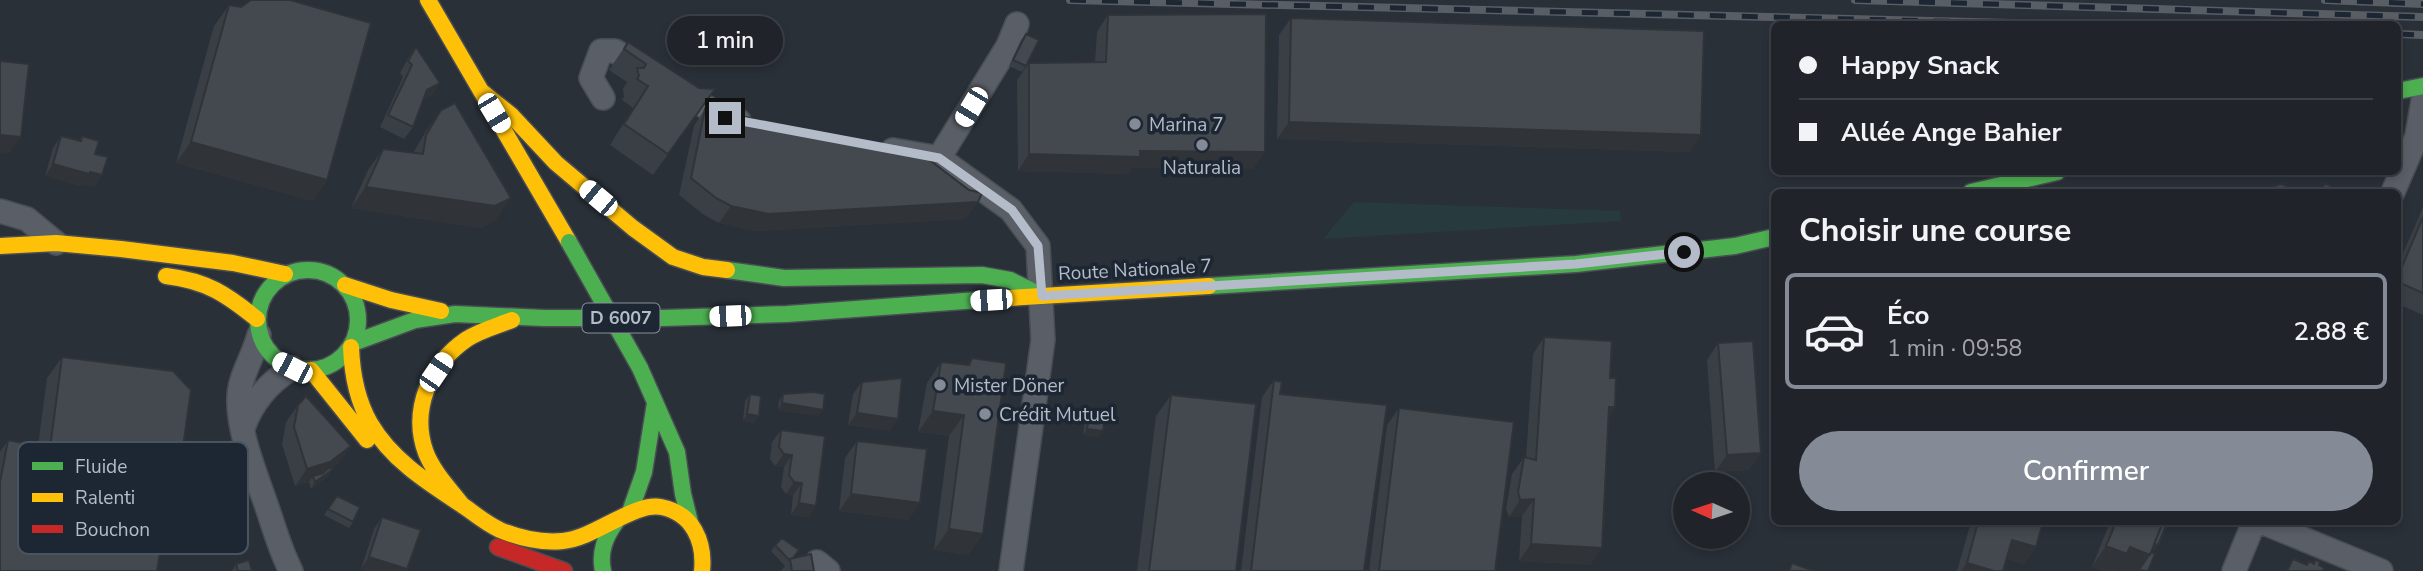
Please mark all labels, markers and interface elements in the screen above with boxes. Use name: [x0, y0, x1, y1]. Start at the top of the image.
callout: 1 min: [667, 17, 783, 66]
text: 1 min: [696, 25, 754, 56]
text: Happy Snack: [1841, 48, 1999, 83]
car: [952, 84, 991, 130]
car: [475, 90, 514, 136]
route end: [709, 102, 741, 134]
place label: Marina 7: [1149, 112, 1224, 138]
text: Allée Ange Bahier: [1841, 115, 2062, 150]
marker: Marina 7: [1127, 116, 1143, 132]
marker: Naturalia: [1194, 137, 1210, 153]
place label: Naturalia: [1163, 155, 1241, 181]
car: [576, 176, 621, 220]
text: Choisir une course: [1799, 209, 2071, 252]
route start: [1668, 236, 1700, 268]
street label: Route Nationale 7: [1058, 253, 1213, 287]
car: [970, 288, 1013, 312]
text: Éco: [1887, 298, 1929, 333]
icon: car: [1803, 300, 1866, 363]
road number: D 6007: [582, 304, 660, 332]
car: [709, 305, 752, 327]
text: 2.88 €: [2294, 314, 2369, 349]
text: 1 min · 09:58: [1887, 333, 2022, 364]
car: [269, 349, 316, 387]
car: [416, 349, 457, 395]
place label: Mister Döner: [954, 373, 1065, 399]
marker: Mister Döner: [932, 377, 948, 393]
place label: Crédit Mutuel: [999, 402, 1116, 428]
marker: Crédit Mutuel: [977, 406, 993, 422]
button: Confirmer: [1799, 431, 2373, 511]
legend: [18, 442, 248, 554]
text: Fluide: [75, 454, 127, 480]
north arrow: [1673, 472, 1750, 550]
map controls: [1673, 472, 1750, 549]
text: Ralenti: [75, 485, 135, 511]
text: Bouchon: [75, 517, 150, 543]

